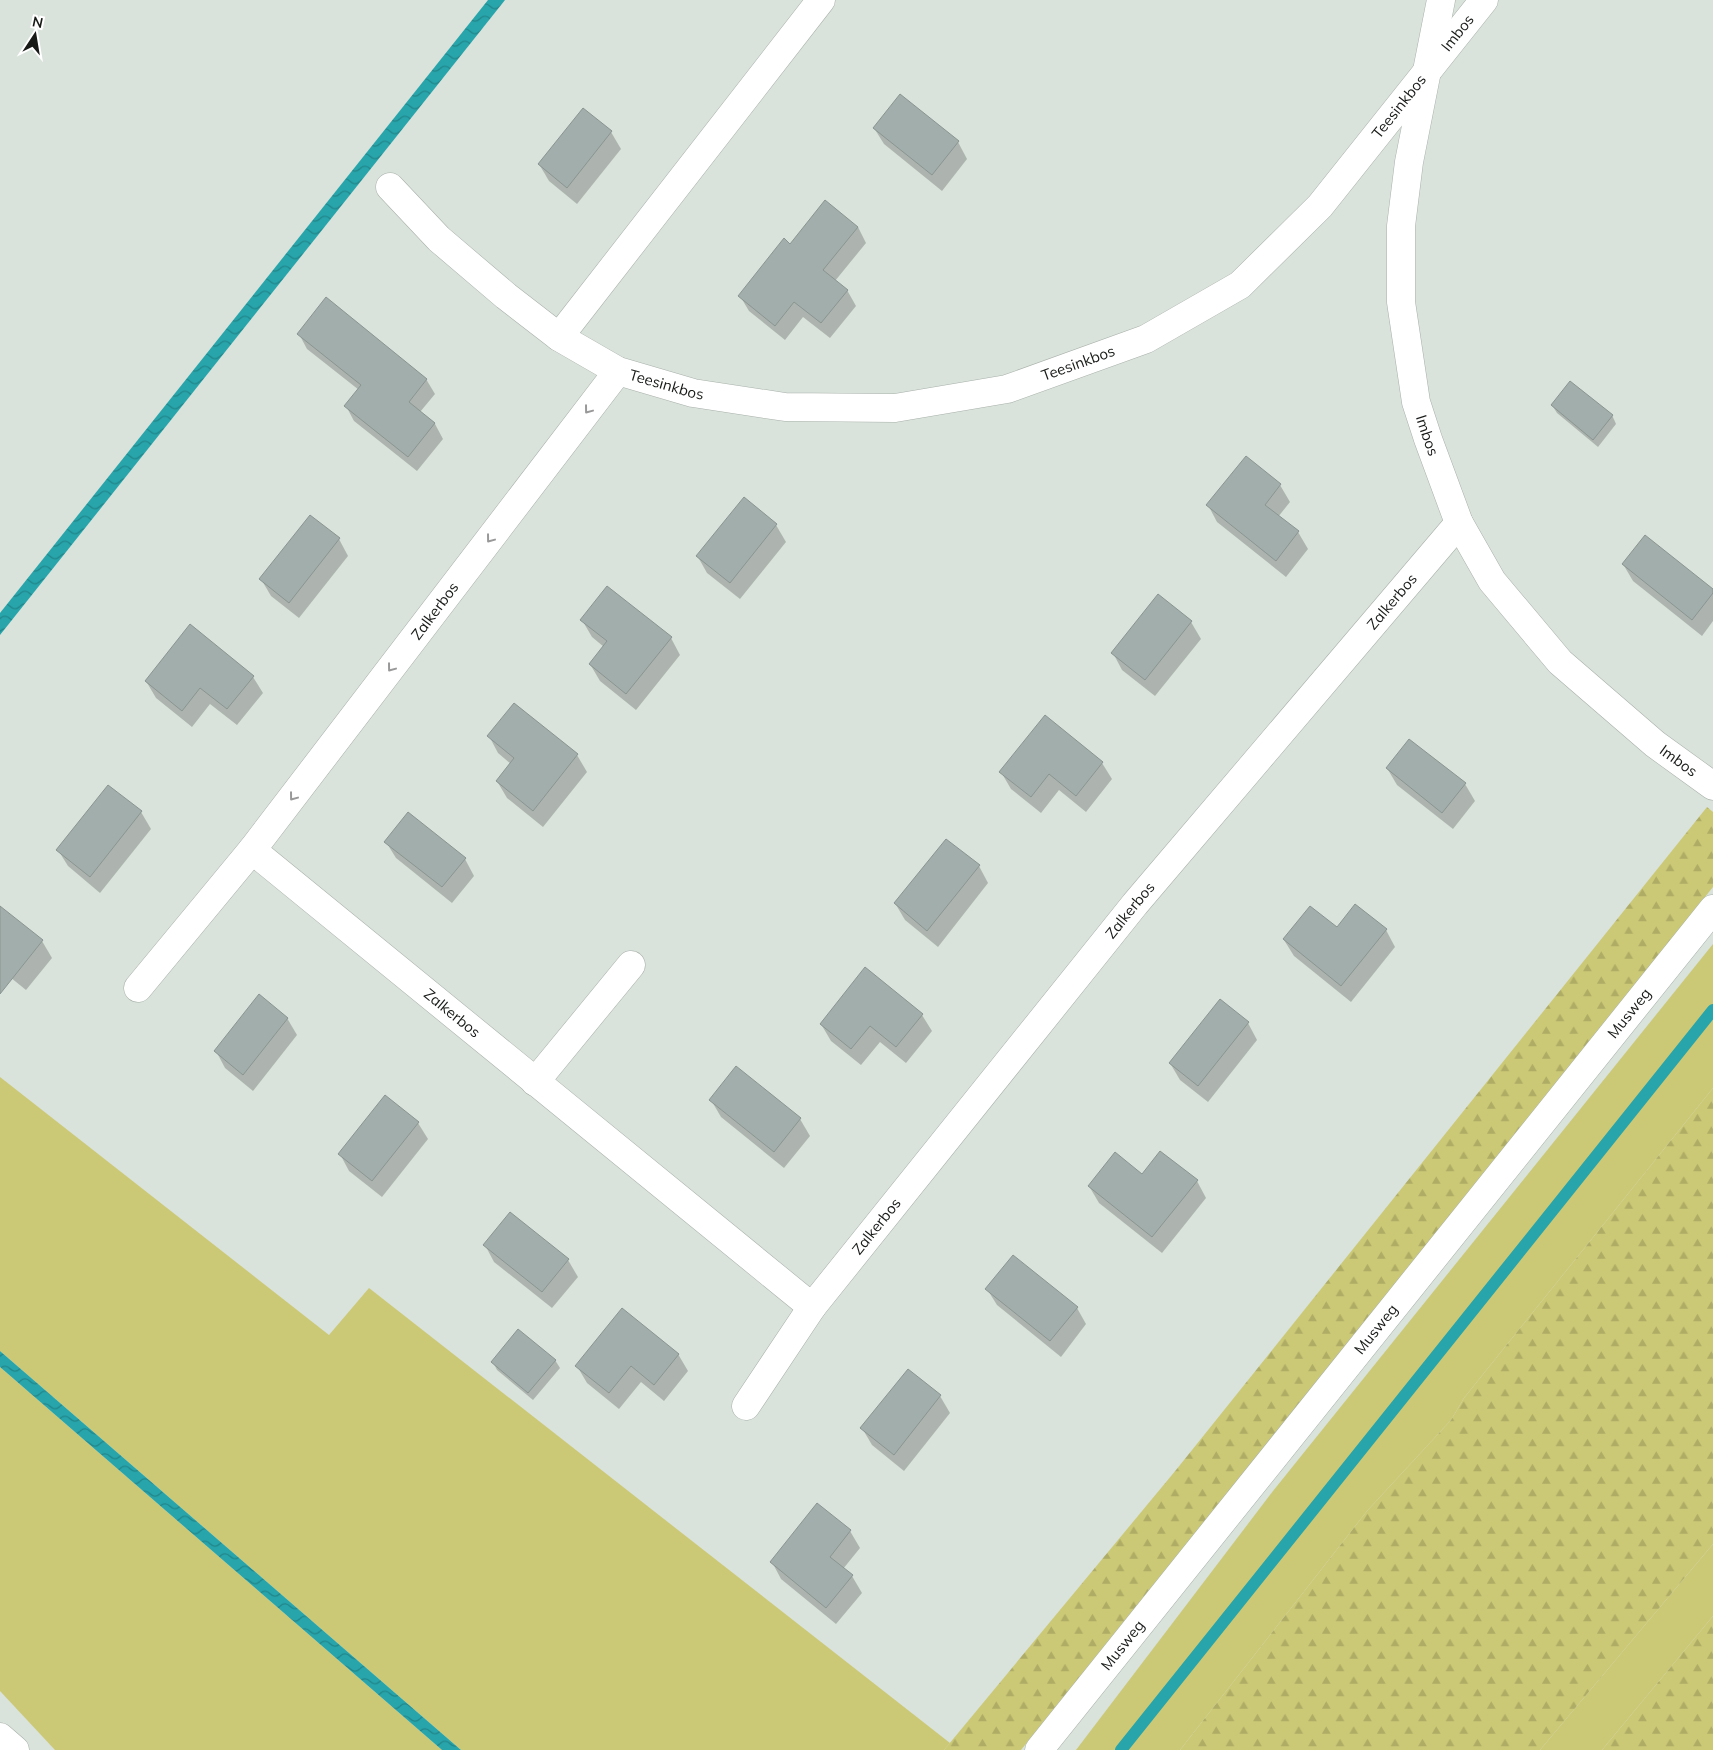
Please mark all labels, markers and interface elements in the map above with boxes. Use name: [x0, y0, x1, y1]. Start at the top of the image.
north arrow: [10, 10, 60, 60]
street label: Imbos: [1437, 10, 1478, 55]
text: N: [31, 12, 45, 32]
street label: Teesinkbos: [1367, 70, 1430, 142]
street label: Teesinkbos: [1039, 341, 1117, 385]
street label: Teesinkbos: [627, 365, 705, 404]
one-way arrow: [586, 404, 594, 413]
street label: Imbos: [1412, 412, 1443, 458]
one-way arrow: [487, 533, 495, 542]
street label: Zalkerbos: [1363, 569, 1421, 633]
street label: Zalkerbos: [407, 578, 463, 643]
one-way arrow: [388, 662, 397, 672]
street label: Imbos: [1656, 740, 1701, 781]
one-way arrow: [290, 791, 298, 800]
street label: Zalkerbos: [1101, 878, 1159, 942]
street label: Zalkerbos: [420, 984, 485, 1042]
street label: Musweg: [1603, 984, 1655, 1042]
street label: Zalkerbos: [848, 1194, 905, 1258]
street label: Musweg: [1350, 1300, 1402, 1358]
street label: Musweg: [1097, 1616, 1148, 1674]

